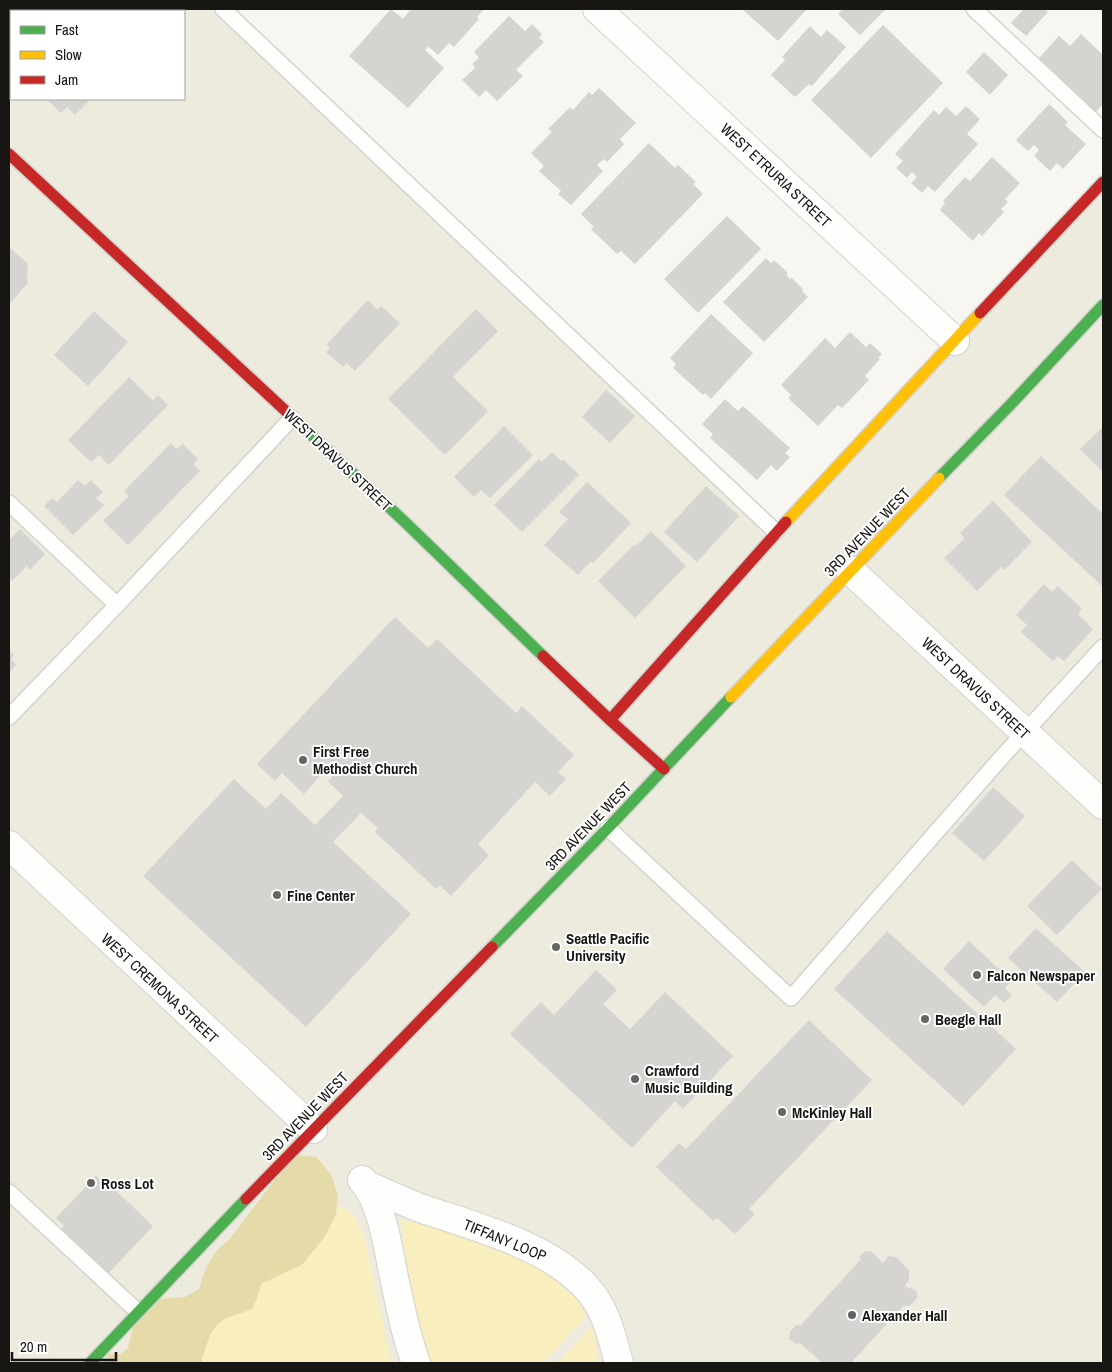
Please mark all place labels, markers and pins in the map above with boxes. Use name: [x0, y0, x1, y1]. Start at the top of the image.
place label: First Free Methodist Church: [313, 741, 418, 779]
marker: First Free Methodist Church: [297, 754, 309, 766]
place label: Fine Center: [287, 885, 355, 906]
marker: Fine Center: [271, 889, 283, 901]
place label: Seattle Pacific University: [566, 928, 650, 966]
marker: Seattle Pacific University: [550, 941, 562, 953]
place label: Falcon Newspaper: [987, 965, 1095, 986]
marker: Falcon Newspaper: [971, 969, 983, 981]
place label: Beegle Hall: [935, 1009, 1001, 1030]
marker: Beegle Hall: [919, 1013, 931, 1025]
place label: Crawford Music Building: [645, 1060, 733, 1098]
marker: Crawford Music Building: [629, 1073, 641, 1085]
place label: McKinley Hall: [792, 1102, 872, 1123]
marker: McKinley Hall: [776, 1106, 788, 1118]
place label: Ross Lot: [101, 1173, 154, 1194]
marker: Ross Lot: [85, 1177, 97, 1189]
place label: Alexander Hall: [862, 1305, 947, 1326]
marker: Alexander Hall: [846, 1309, 858, 1321]

